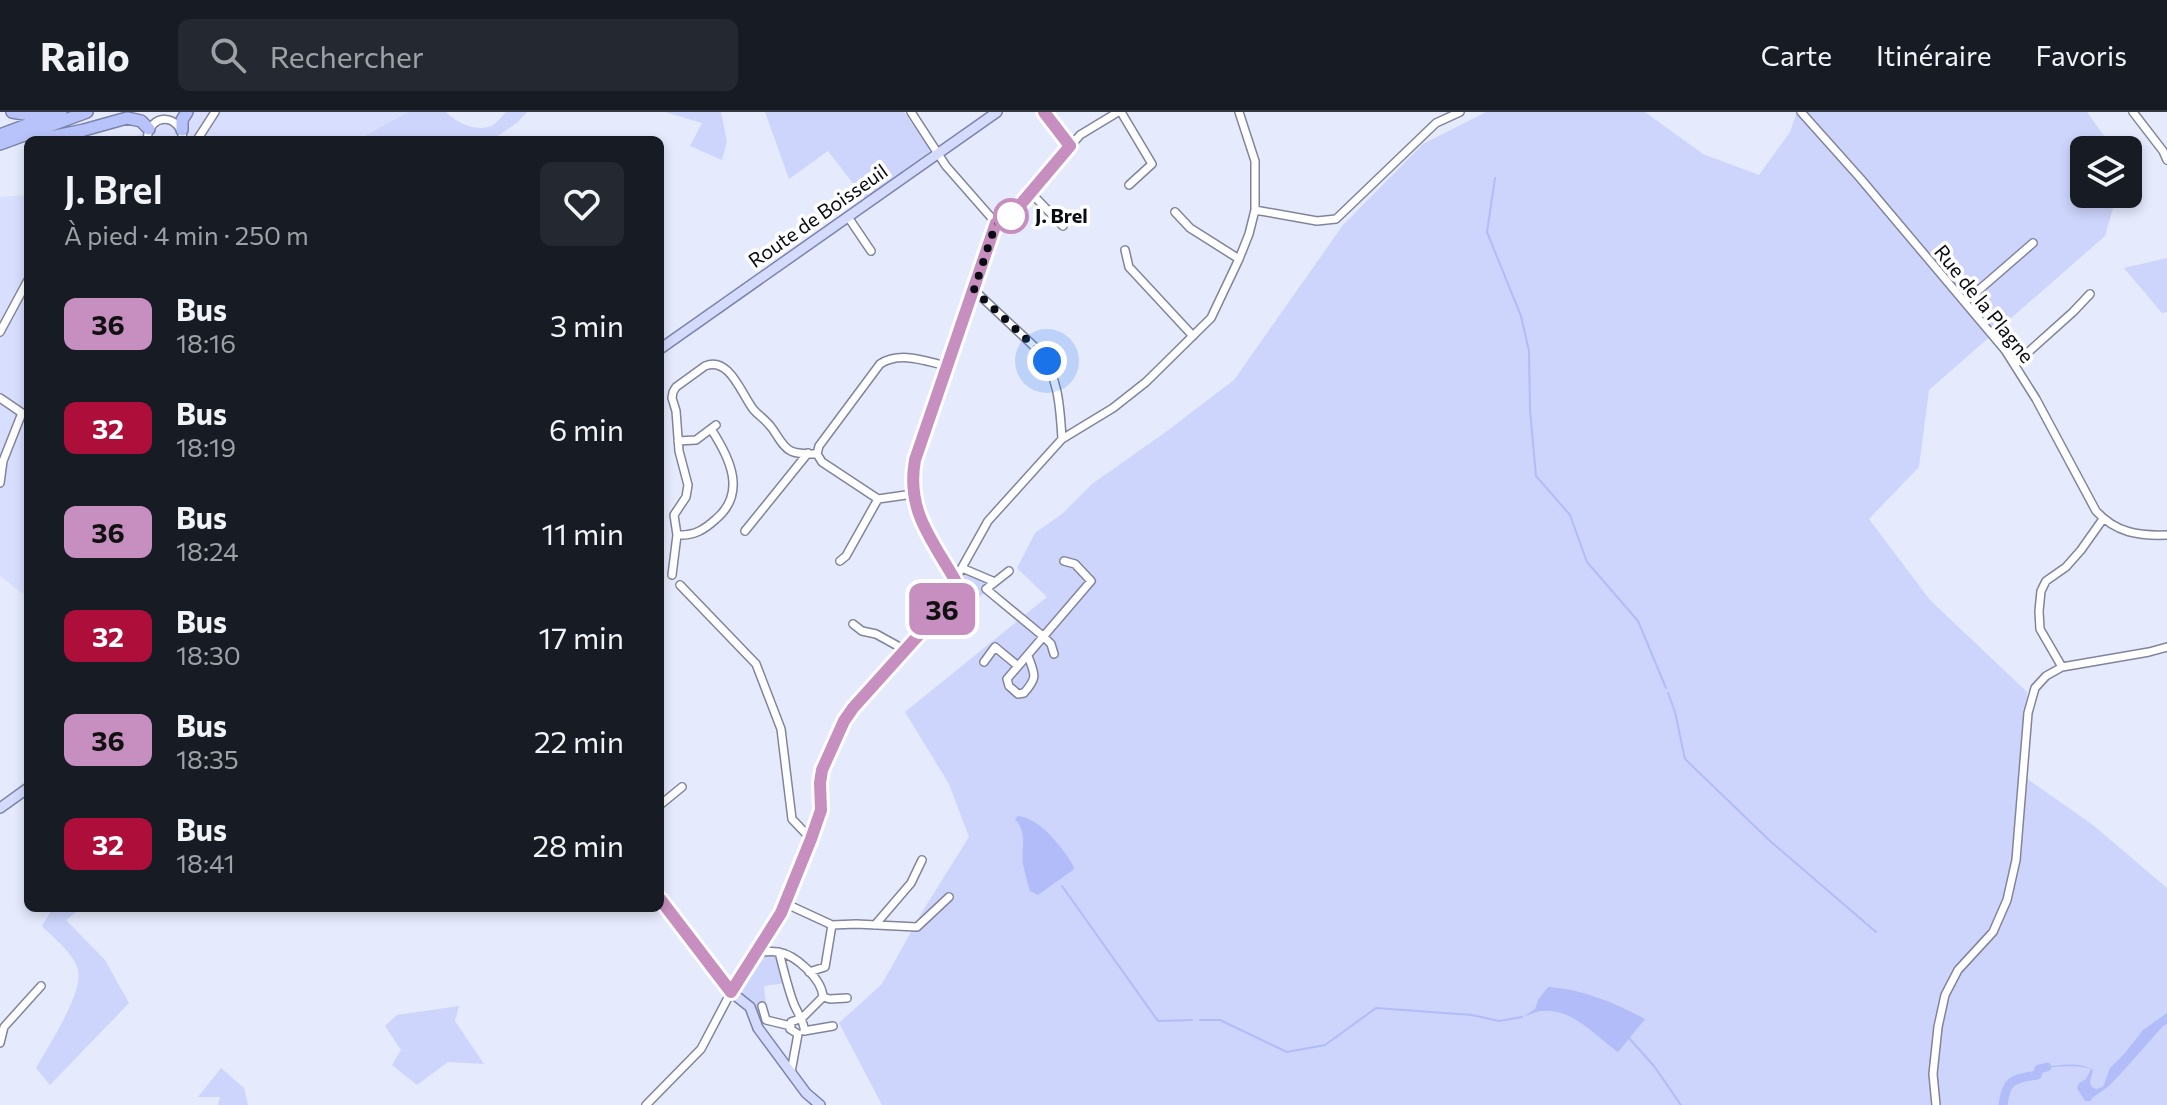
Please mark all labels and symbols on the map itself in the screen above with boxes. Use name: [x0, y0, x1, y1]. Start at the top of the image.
street label: Route de Boisseuil: [743, 158, 892, 272]
marker: J. Brel: [994, 199, 1028, 233]
place label: J. Brel: [1035, 203, 1088, 227]
street label: Rue de la Plagne: [1930, 239, 2040, 367]
your location: [1027, 341, 1067, 381]
line badge: 36: [906, 583, 978, 635]

